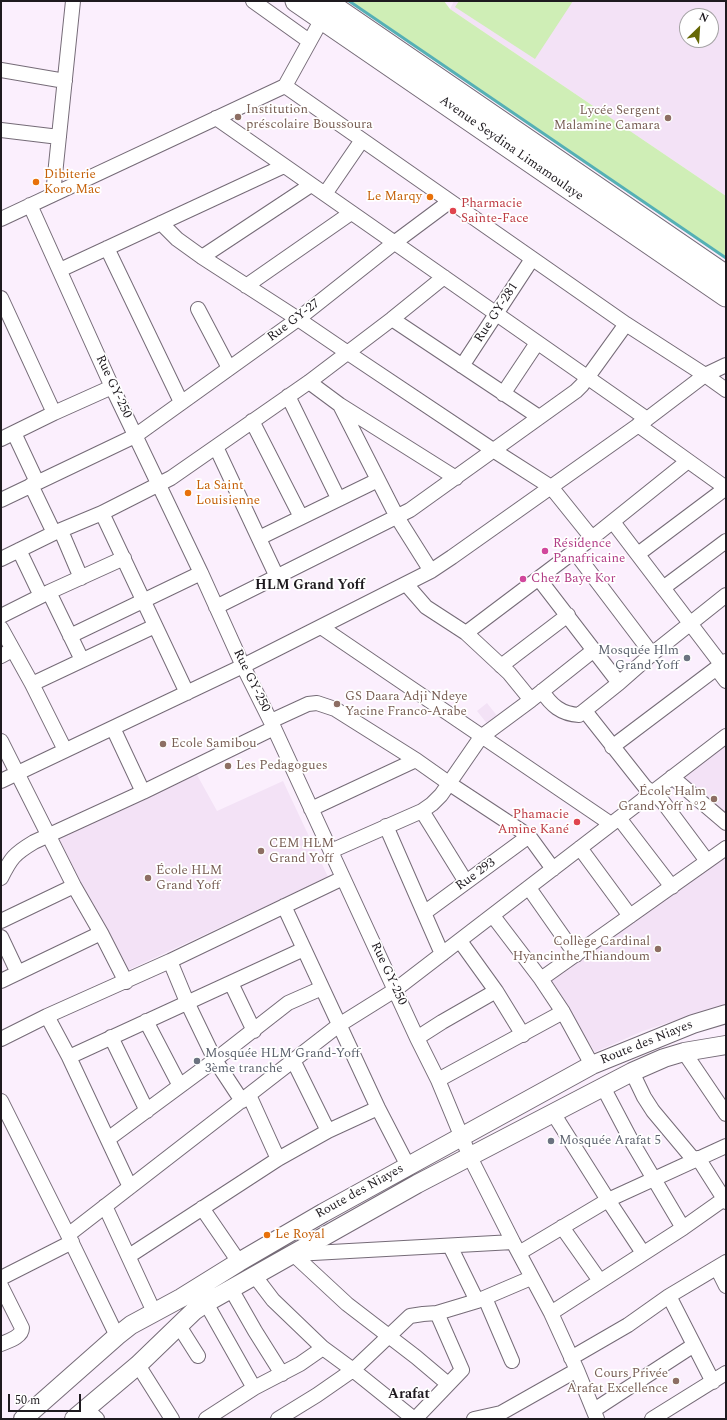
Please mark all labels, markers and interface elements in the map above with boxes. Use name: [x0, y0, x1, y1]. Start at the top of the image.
north arrow: [679, 8, 719, 48]
text: N: [696, 8, 712, 27]
street label: Avenue Seydina Limamoulaye: [436, 93, 586, 205]
place label: Institution préscolaire Boussoura: [246, 102, 373, 133]
place label: Lycée Sergent Malamine Camara: [554, 103, 660, 134]
marker: Institution préscolaire Boussoura: [233, 112, 243, 122]
marker: Lycée Sergent Malamine Camara: [663, 113, 673, 123]
place label: Dibiterie Koro Mac: [44, 167, 101, 198]
marker: Dibiterie Koro Mac: [31, 177, 41, 187]
place label: Le Marqy: [367, 189, 422, 205]
marker: Le Marqy: [425, 192, 435, 202]
place label: Pharmacie Sainte-Face: [461, 196, 529, 227]
marker: Pharmacie Sainte-Face: [448, 206, 458, 216]
street label: Rue GY-281: [472, 280, 522, 346]
street label: Rue GY-27: [265, 296, 323, 346]
street label: Rue GY-250: [92, 353, 134, 421]
place label: La Saint Louisienne: [196, 478, 260, 509]
marker: La Saint Louisienne: [183, 488, 193, 498]
place label: Résidence Panafricaine: [553, 536, 625, 567]
marker: Résidence Panafricaine: [540, 546, 550, 556]
place label: Chez Baye Kor: [531, 571, 616, 587]
marker: Chez Baye Kor: [518, 574, 528, 584]
district label: HLM Grand Yoff: [255, 578, 365, 594]
place label: Mosquée Hlm Grand Yoff: [598, 643, 679, 674]
street label: Rue GY-250: [229, 647, 273, 715]
marker: Mosquée Hlm Grand Yoff: [682, 653, 692, 663]
place label: GS Daara Adji Ndeye Yacine Franco-Arabe: [345, 689, 467, 720]
marker: GS Daara Adji Ndeye Yacine Franco-Arabe: [332, 699, 342, 709]
place label: Ecole Samibou: [171, 736, 256, 752]
marker: Ecole Samibou: [158, 739, 168, 749]
place label: Les Pedagogues: [236, 758, 328, 774]
marker: Les Pedagogues: [223, 761, 233, 771]
place label: École Halm Grand Yoff n°2: [618, 784, 706, 815]
marker: École Halm Grand Yoff n°2: [709, 794, 719, 804]
place label: Phamacie Amine Kané: [498, 807, 569, 838]
marker: Phamacie Amine Kané: [572, 817, 582, 827]
place label: CEM HLM Grand Yoff: [269, 836, 334, 867]
marker: CEM HLM Grand Yoff: [256, 846, 266, 856]
street label: Rue 293: [453, 855, 499, 895]
place label: École HLM Grand Yoff: [156, 863, 222, 894]
marker: École HLM Grand Yoff: [143, 873, 153, 883]
place label: Collège Cardinal Hyancinthe Thiandoum: [513, 934, 650, 965]
street label: Rue GY-250: [367, 940, 409, 1008]
marker: Collège Cardinal Hyancinthe Thiandoum: [653, 944, 663, 954]
street label: Route des Niayes: [598, 1017, 696, 1069]
place label: Mosquée HLM Grand-Yoff 3ème tranche: [205, 1046, 360, 1077]
marker: Mosquée HLM Grand-Yoff 3ème tranche: [192, 1056, 202, 1066]
place label: Mosquée Arafat 5: [559, 1133, 661, 1149]
marker: Mosquée Arafat 5: [546, 1136, 556, 1146]
street label: Route des Niayes: [313, 1161, 407, 1223]
place label: Le Royal: [275, 1227, 325, 1243]
marker: Le Royal: [262, 1230, 272, 1240]
place label: Cours Privée Arafat Excellence: [567, 1366, 668, 1397]
marker: Cours Privée Arafat Excellence: [671, 1376, 681, 1386]
scale bar: [10, 1386, 83, 1412]
district label: Arafat: [388, 1387, 430, 1403]
text: 50 m: [15, 1391, 40, 1410]

